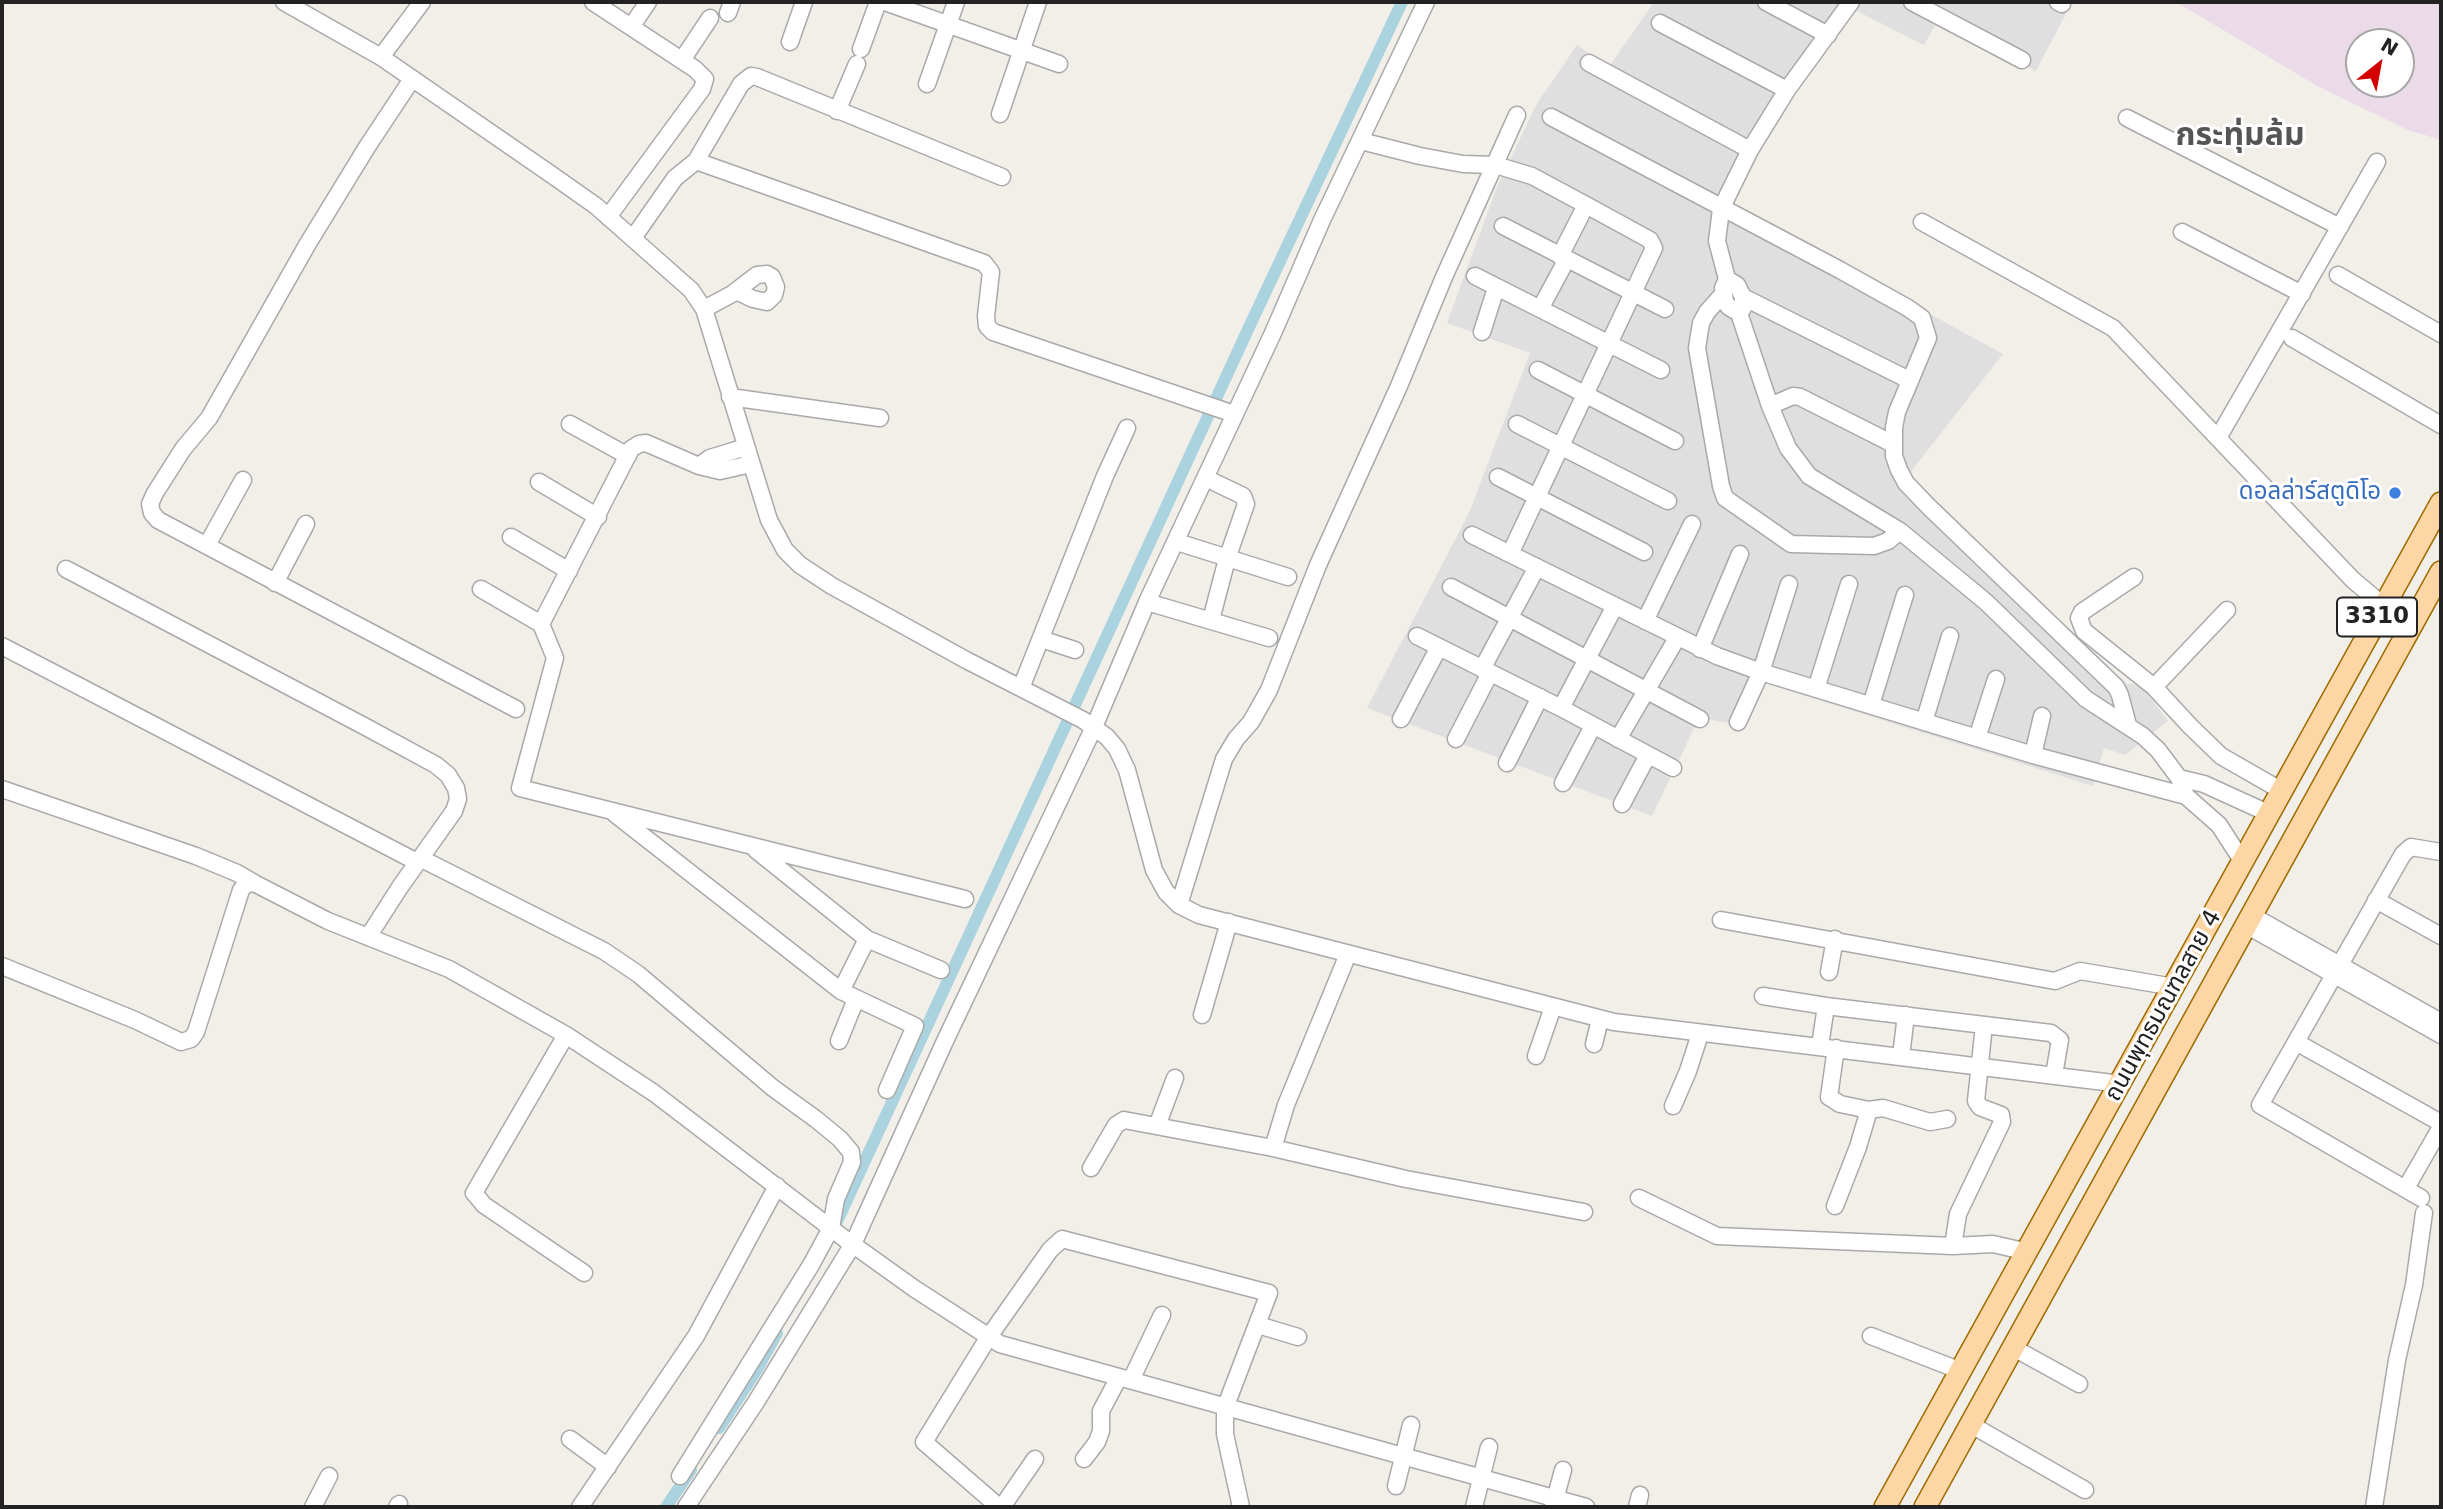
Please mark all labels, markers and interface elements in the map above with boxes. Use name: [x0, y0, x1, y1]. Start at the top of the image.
north arrow: [2345, 28, 2415, 98]
text: N: [2377, 33, 2402, 60]
district label: กระทุ่มล้ม: [2175, 118, 2305, 156]
place label: ดอลล่าร์สตูดิโอ: [2239, 479, 2381, 507]
marker: ดอลล่าร์สตูดิโอ: [2387, 485, 2403, 501]
road number: 3310: [2337, 597, 2417, 636]
street label: ถนนพุทธมณฑลสาย 4: [2099, 905, 2229, 1107]

